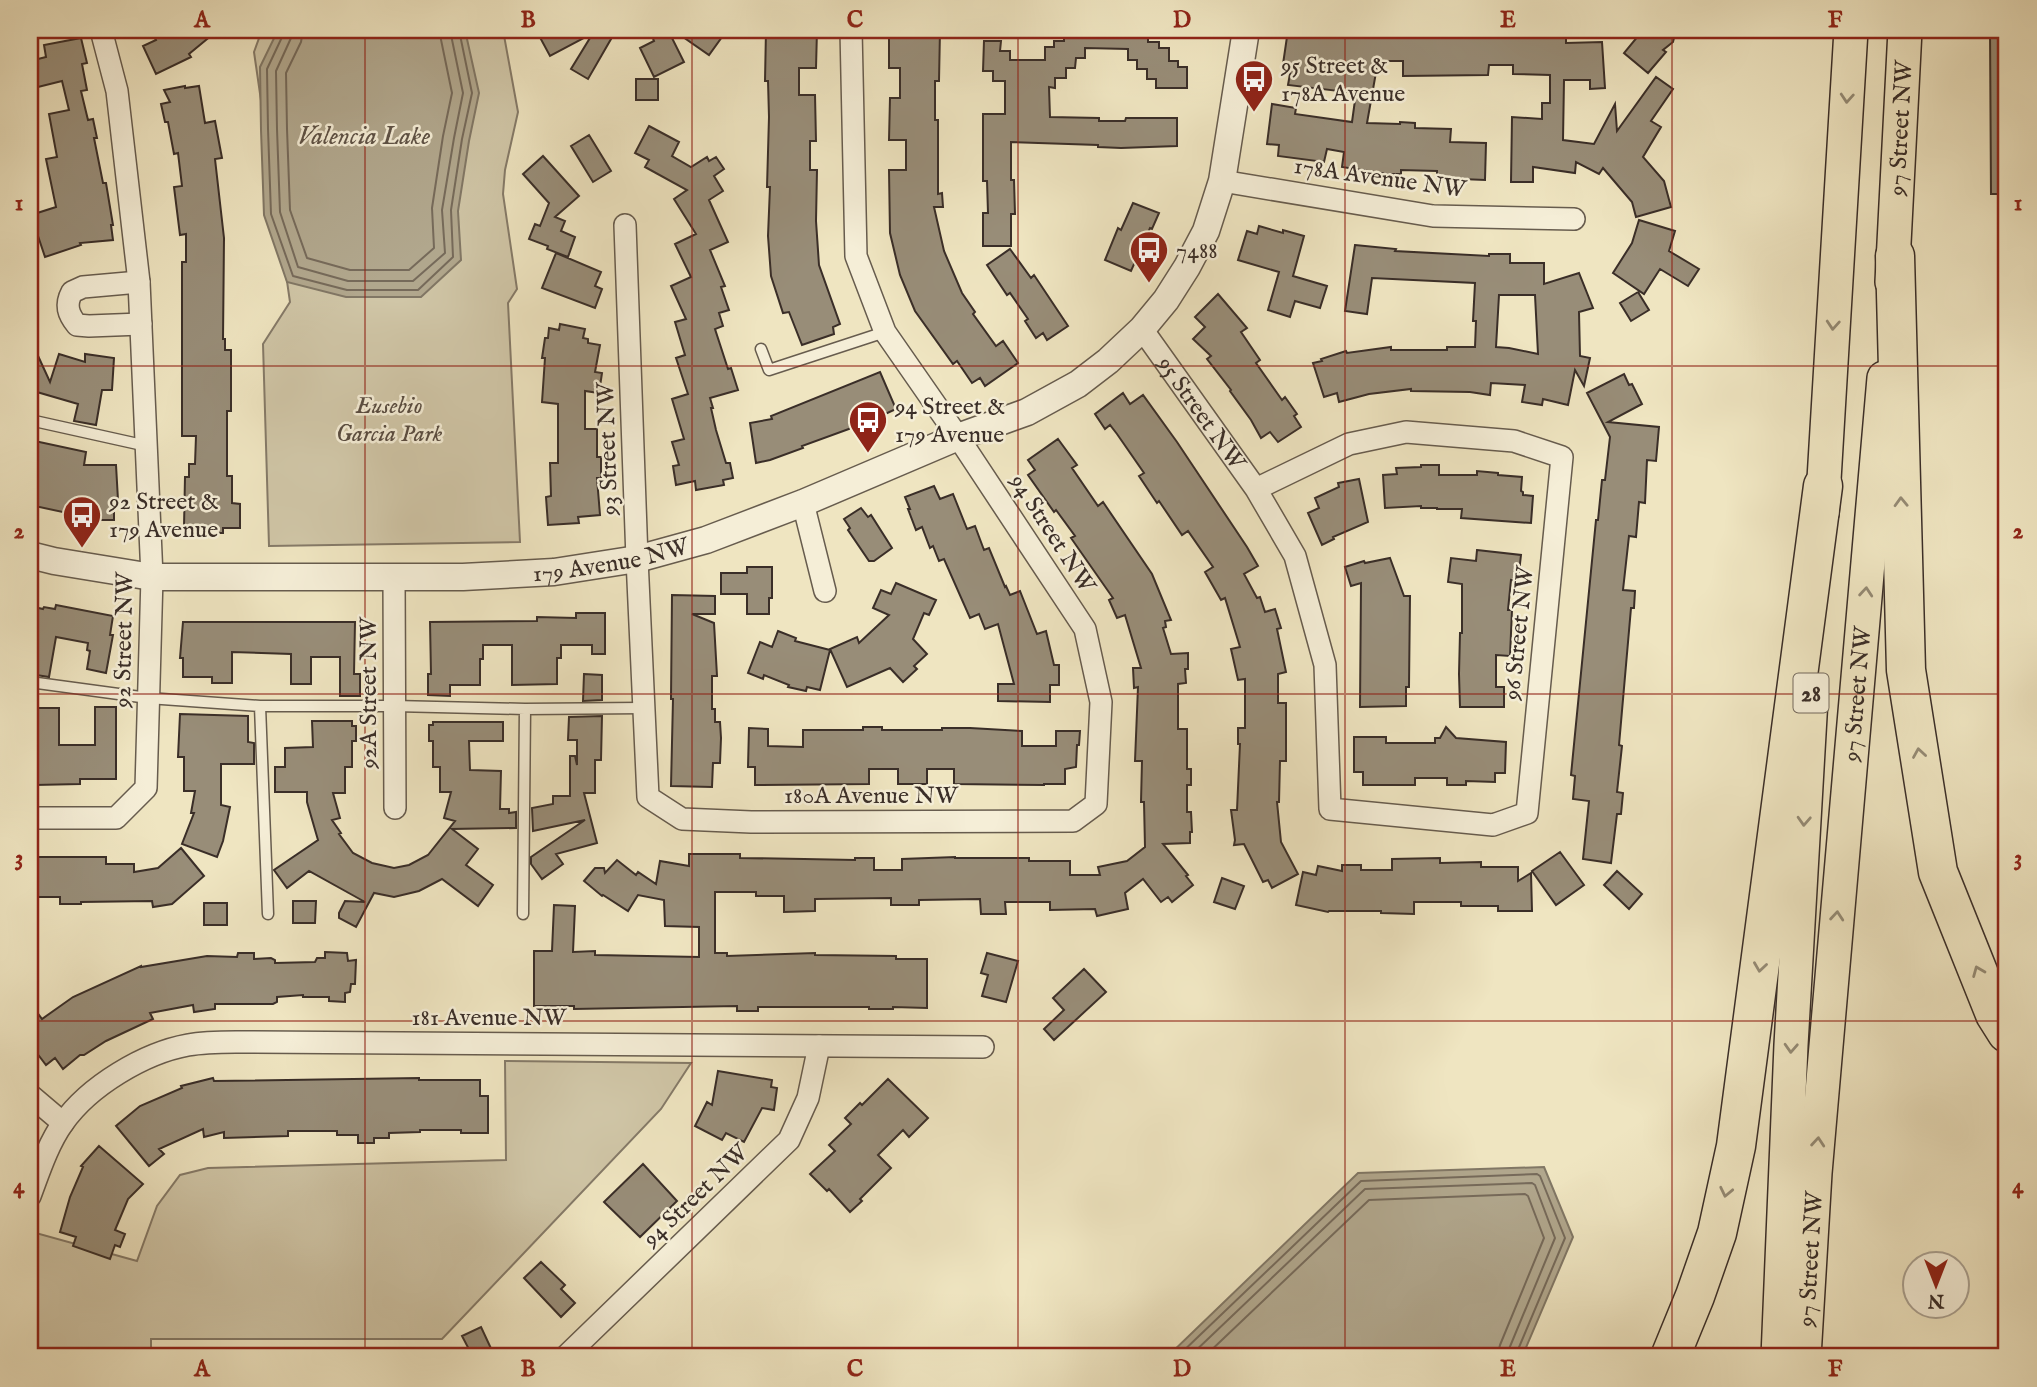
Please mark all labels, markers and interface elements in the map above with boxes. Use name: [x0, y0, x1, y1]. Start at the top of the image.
text: A: [193, 6, 211, 35]
text: B: [520, 6, 536, 35]
text: C: [847, 6, 864, 35]
text: D: [1173, 6, 1191, 35]
text: E: [1500, 6, 1516, 35]
text: F: [1828, 6, 1843, 35]
place label: 95 Street & 178A Avenue: [1280, 51, 1405, 110]
bus stop icon: 95 Street & 178A Avenue: [1233, 58, 1275, 113]
street label: 97 Street NW: [1882, 59, 1920, 198]
one-way arrow: [1840, 93, 1855, 104]
water label: Valencia Lake: [298, 120, 431, 153]
street label: 178A Avenue NW: [1292, 151, 1469, 206]
text: 1: [15, 189, 23, 218]
text: 1: [2014, 189, 2022, 218]
bus stop icon: 7488: [1128, 229, 1170, 284]
place label: 7488: [1176, 236, 1218, 267]
one-way arrow: [1826, 320, 1841, 331]
street label: 95 Street NW: [1149, 350, 1252, 478]
street label: 93 Street NW: [591, 381, 626, 517]
park label: Eusebio Garcia Park: [336, 391, 443, 450]
place label: 94 Street & 179 Avenue: [894, 392, 1005, 451]
bus stop icon: 94 Street & 179 Avenue: [847, 399, 889, 454]
street label: 94 Street NW: [1001, 468, 1102, 600]
place label: 92 Street & 179 Avenue: [108, 487, 219, 546]
bus stop icon: 92 Street & 179 Avenue: [61, 494, 103, 549]
one-way arrow: [1894, 496, 1909, 507]
text: 2: [14, 517, 25, 546]
text: 2: [2013, 517, 2024, 546]
street label: 179 Avenue NW: [532, 531, 694, 590]
street label: 96 Street NW: [1497, 564, 1542, 703]
street label: 92 Street NW: [108, 571, 141, 709]
one-way arrow: [1858, 586, 1873, 597]
street label: 92A Street NW: [354, 616, 385, 770]
street label: 97 Street NW: [1837, 624, 1879, 764]
road number: 28: [1794, 674, 1828, 712]
one-way arrow: [1912, 747, 1927, 759]
street label: 180A Avenue NW: [784, 781, 959, 812]
one-way arrow: [1797, 816, 1812, 827]
text: 3: [15, 844, 23, 873]
text: 3: [2014, 844, 2022, 873]
one-way arrow: [1829, 910, 1844, 921]
one-way arrow: [1752, 961, 1767, 973]
one-way arrow: [1972, 966, 1986, 978]
street label: 181 Avenue NW: [412, 1003, 567, 1034]
one-way arrow: [1783, 1043, 1798, 1054]
street label: 94 Street NW: [636, 1137, 756, 1255]
one-way arrow: [1810, 1137, 1825, 1148]
text: 4: [13, 1172, 25, 1201]
text: 4: [2012, 1172, 2024, 1201]
one-way arrow: [1719, 1186, 1734, 1198]
street label: 97 Street NW: [1792, 1190, 1831, 1329]
north arrow: [1900, 1250, 1970, 1320]
text: N: [1927, 1288, 1945, 1312]
text: A: [193, 1355, 211, 1384]
text: B: [520, 1355, 536, 1384]
text: C: [847, 1355, 864, 1384]
text: D: [1173, 1355, 1191, 1384]
text: E: [1500, 1355, 1516, 1384]
text: F: [1828, 1355, 1843, 1384]

